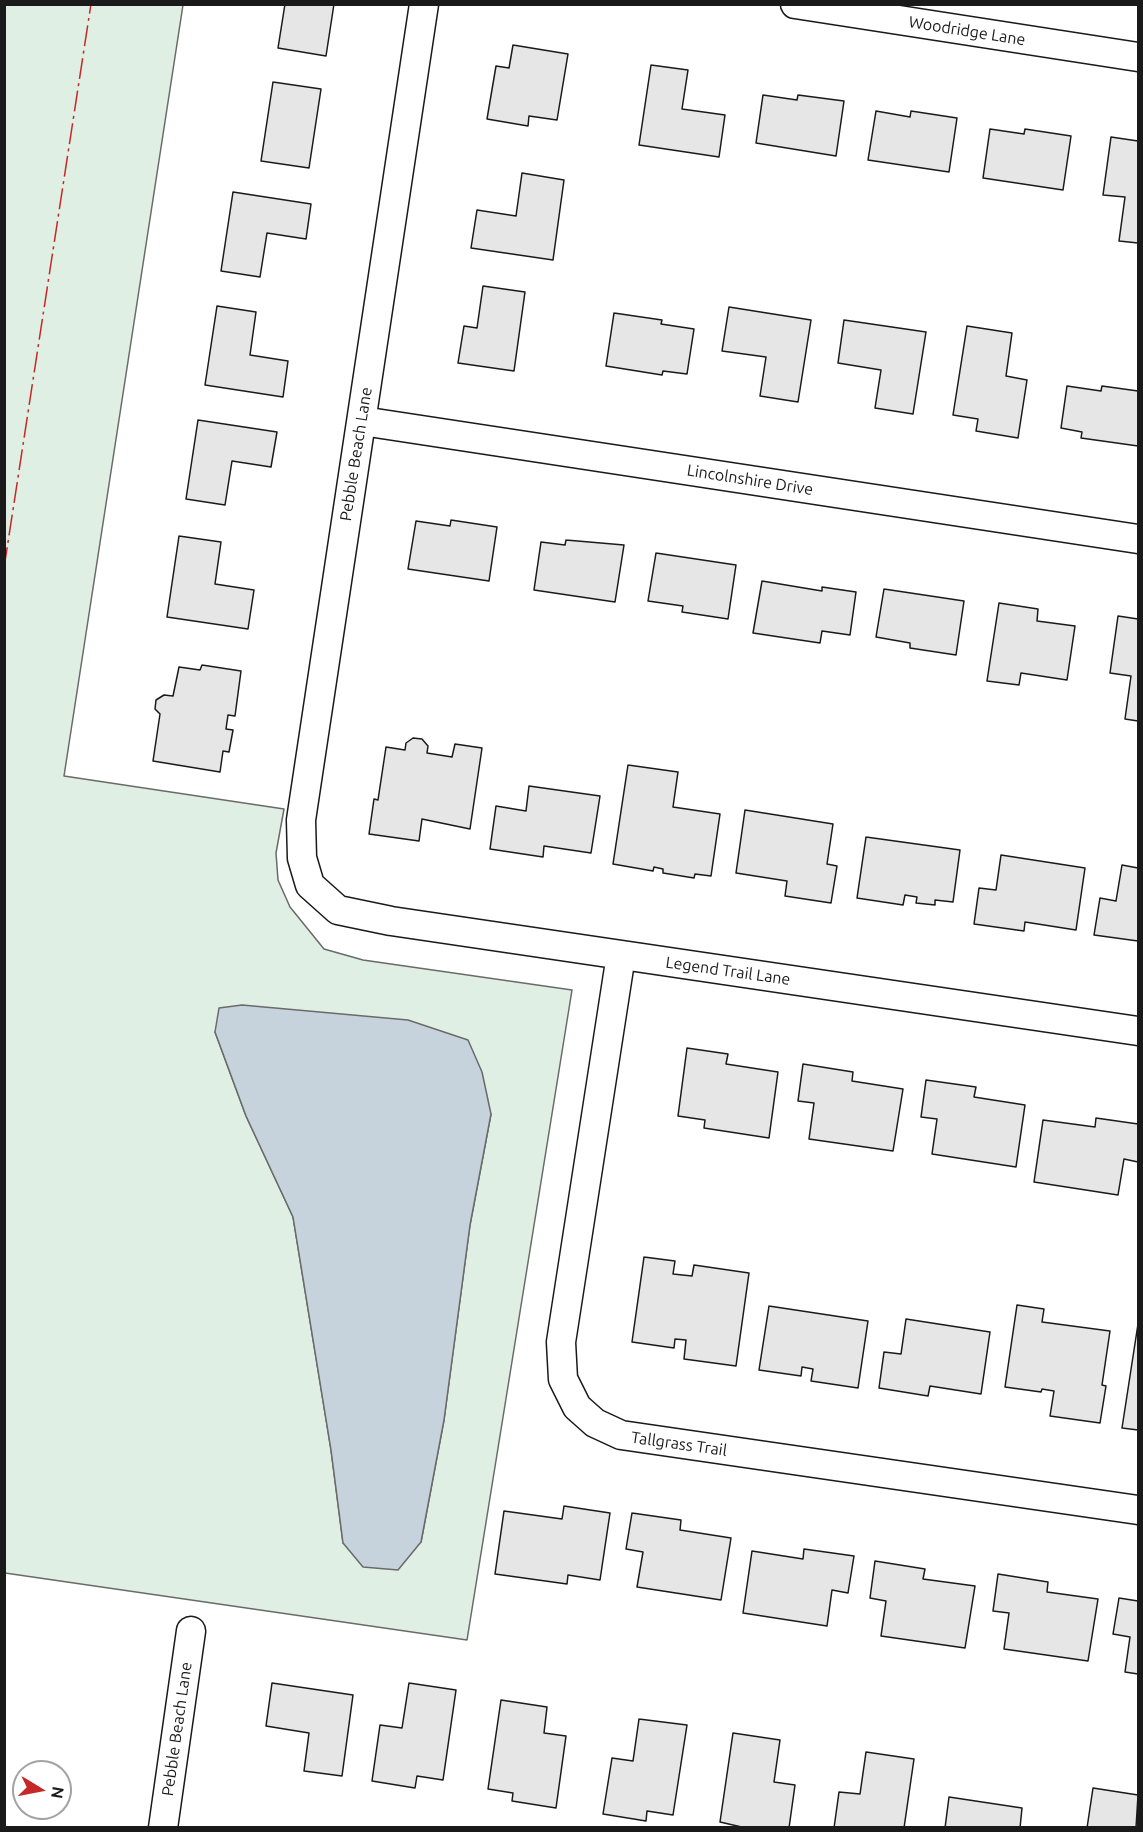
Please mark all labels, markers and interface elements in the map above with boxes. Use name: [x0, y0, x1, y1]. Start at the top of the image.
street label: Woodridge Lane: [907, 12, 1027, 50]
street label: Pebble Beach Lane: [336, 386, 376, 522]
street label: Lincolnshire Drive: [685, 461, 815, 499]
street label: Legend Trail Lane: [664, 953, 792, 989]
street label: Tallgrass Trail: [630, 1428, 728, 1460]
street label: Pebble Beach Lane: [158, 1661, 196, 1797]
north arrow: [12, 1760, 72, 1820]
text: N: [48, 1785, 68, 1800]

